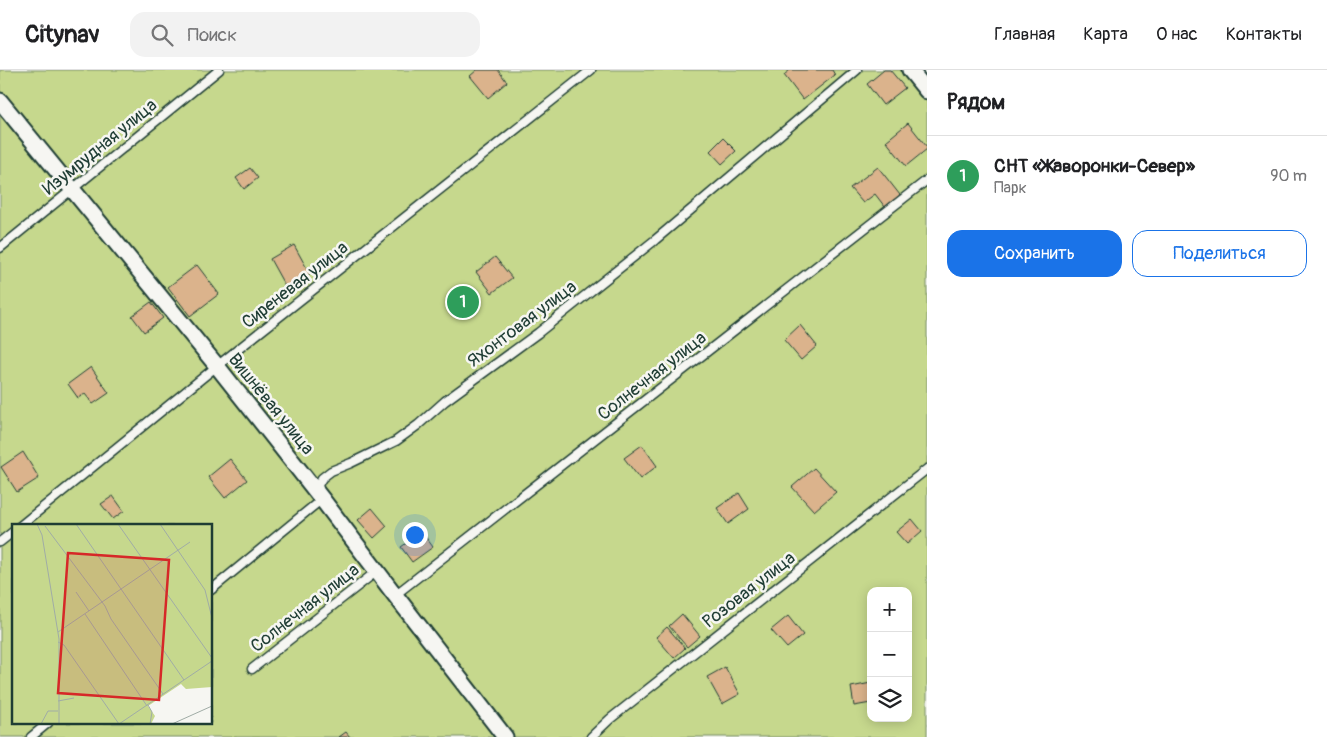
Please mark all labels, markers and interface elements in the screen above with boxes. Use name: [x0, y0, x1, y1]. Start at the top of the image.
search box: [130, 12, 480, 57]
text: Citynav: [25, 20, 100, 49]
icon: search: [148, 21, 176, 49]
text: Поиск: [188, 23, 237, 47]
text: Главная: [994, 23, 1055, 46]
text: Карта: [1083, 23, 1128, 46]
text: О нас: [1156, 23, 1198, 46]
text: Контакты: [1226, 23, 1302, 46]
text: Рядом: [947, 89, 1005, 116]
street label: Изумрудная улица: [38, 94, 162, 200]
text: СНТ «Жаворонки-Север»: [994, 154, 1195, 178]
text: 1: [960, 166, 966, 186]
text: 90 m: [1270, 166, 1307, 186]
text: Парк: [994, 178, 1027, 198]
button: Сохранить: [947, 230, 1122, 277]
button: Поделиться: [1132, 230, 1307, 277]
street label: Сиреневая улица: [237, 236, 353, 334]
street label: Яхонтовая улица: [463, 275, 581, 373]
pin: 1: [447, 283, 479, 321]
street label: Солнечная улица: [593, 326, 711, 426]
street label: Вишнёвая улица: [223, 349, 319, 459]
your location: [402, 522, 428, 548]
inset map: [12, 524, 212, 724]
street label: Розовая улица: [698, 547, 800, 633]
street label: Солнечная улица: [246, 558, 364, 658]
map controls: [867, 587, 912, 722]
button: +: [867, 587, 912, 632]
button: −: [867, 632, 912, 677]
button: layers: [867, 677, 912, 722]

